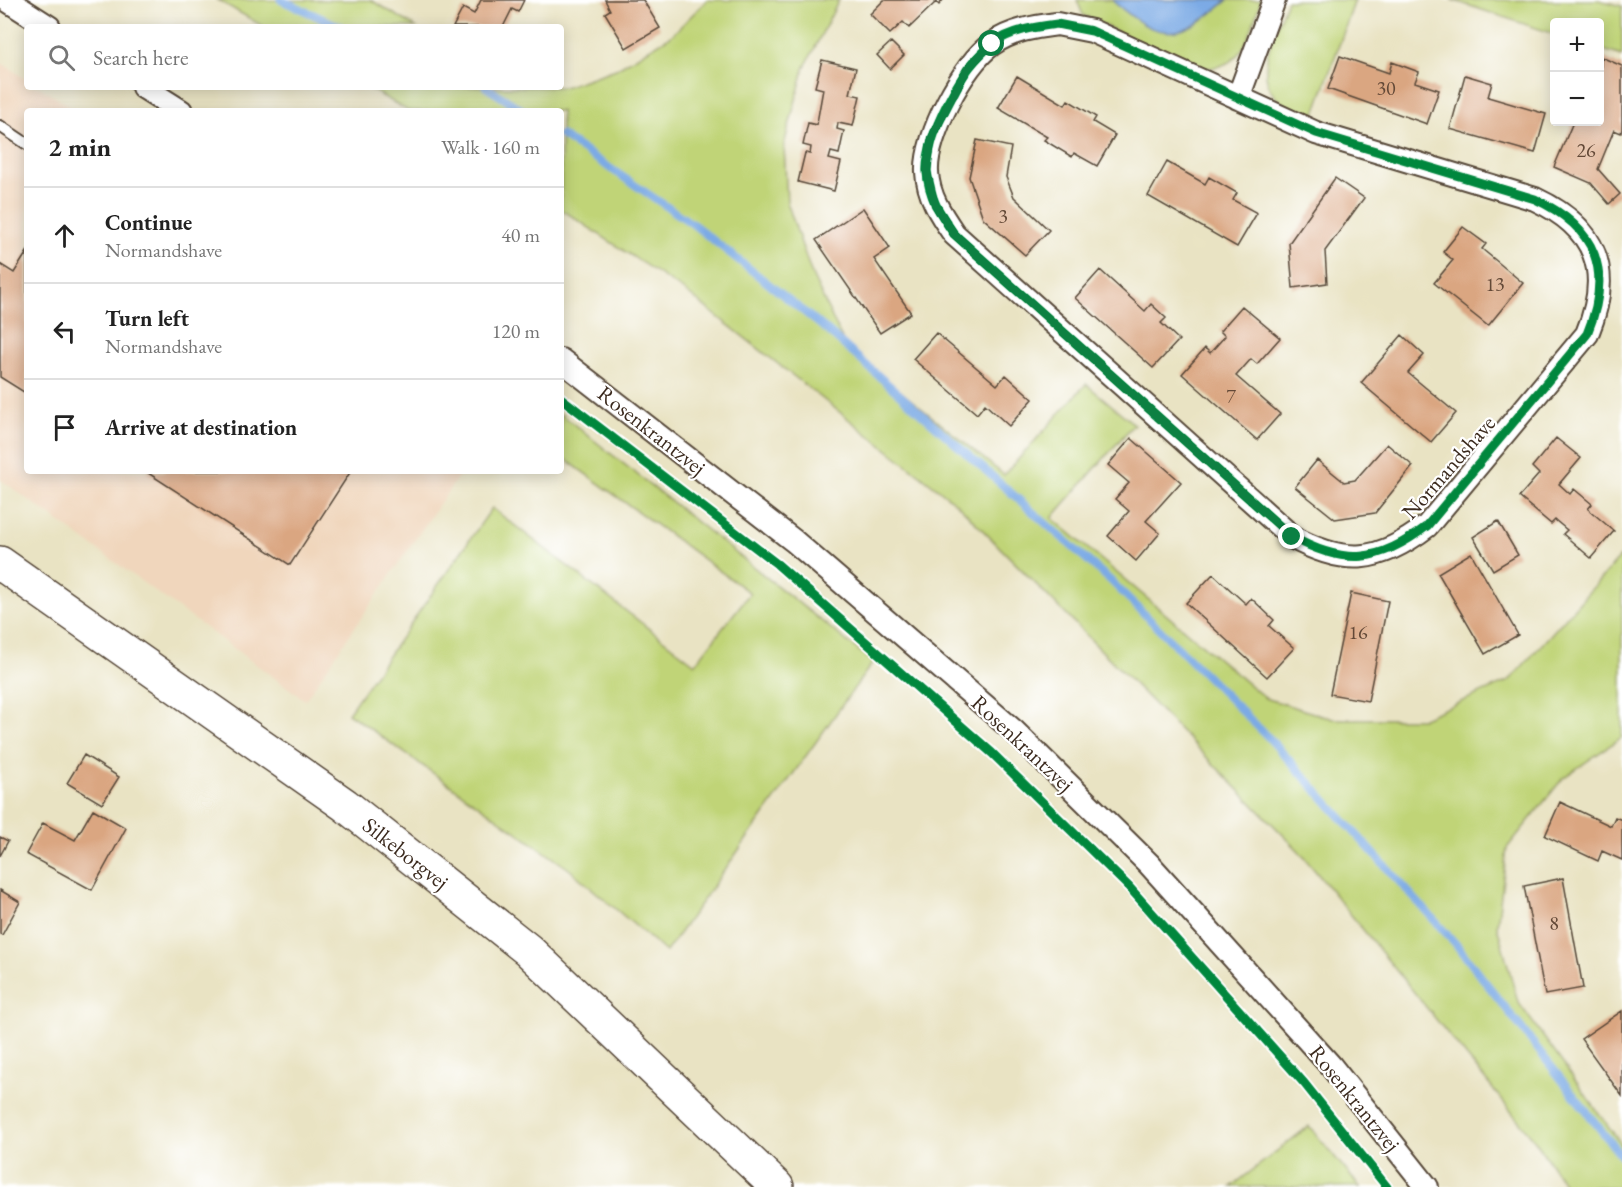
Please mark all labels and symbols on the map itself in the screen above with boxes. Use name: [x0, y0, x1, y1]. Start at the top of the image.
route start: [978, 30, 1004, 56]
house number: 30: [1376, 75, 1396, 101]
house number: 26: [1576, 137, 1596, 163]
house number: 3: [998, 203, 1008, 229]
house number: 13: [1485, 271, 1505, 297]
street label: Rosenkrantzvej: [592, 379, 712, 482]
house number: 7: [1226, 383, 1236, 409]
street label: Normandshave: [1395, 409, 1502, 525]
route end: [1278, 523, 1304, 549]
house number: 16: [1348, 619, 1368, 645]
street label: Rosenkrantzvej: [965, 689, 1080, 798]
street label: Silkeborgvej: [357, 811, 455, 896]
house number: 8: [1549, 910, 1559, 936]
street label: Rosenkrantzvej: [1303, 1039, 1407, 1158]

